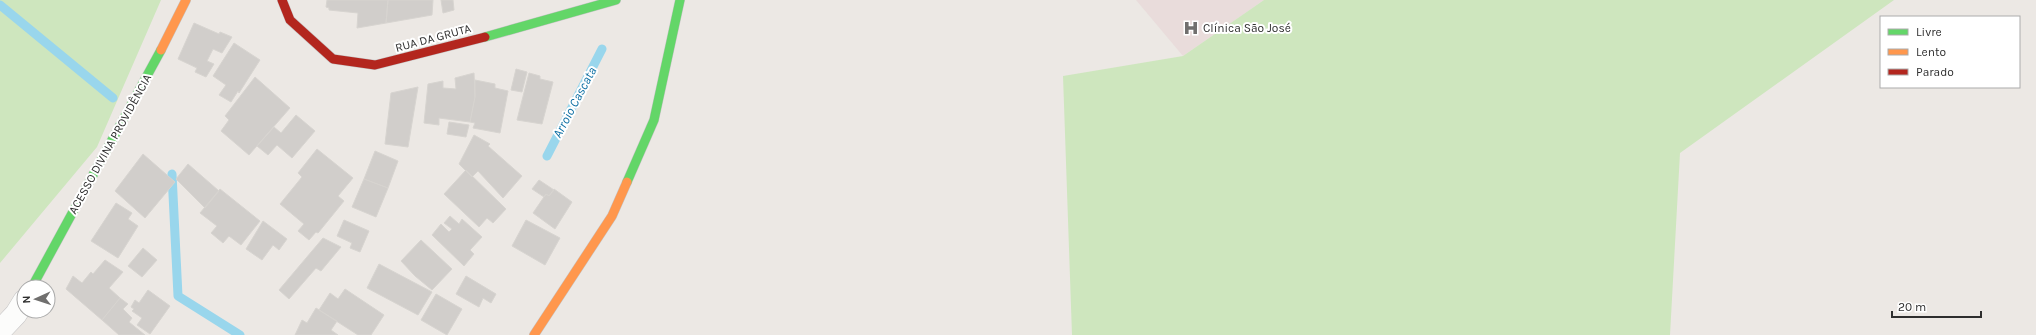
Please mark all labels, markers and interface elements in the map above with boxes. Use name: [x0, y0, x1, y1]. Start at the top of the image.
legend: [1880, 16, 2020, 88]
hospital icon: Clínica São José: [1182, 19, 1200, 37]
street label: RUA DA GRUTA: [394, 21, 473, 55]
place label: Clínica São José: [1203, 21, 1291, 35]
text: Livre: [1916, 25, 1942, 39]
text: Lento: [1916, 45, 1946, 59]
water label: Arroio Cascata: [549, 64, 600, 140]
text: Parado: [1916, 65, 1954, 79]
street label: ACESSO DIVINA PROVIDÊNCIA: [66, 72, 154, 216]
north arrow: [16, 279, 56, 319]
scale bar: [1892, 293, 1981, 319]
text: N: [20, 295, 33, 304]
text: 20 m: [1898, 300, 1926, 314]

